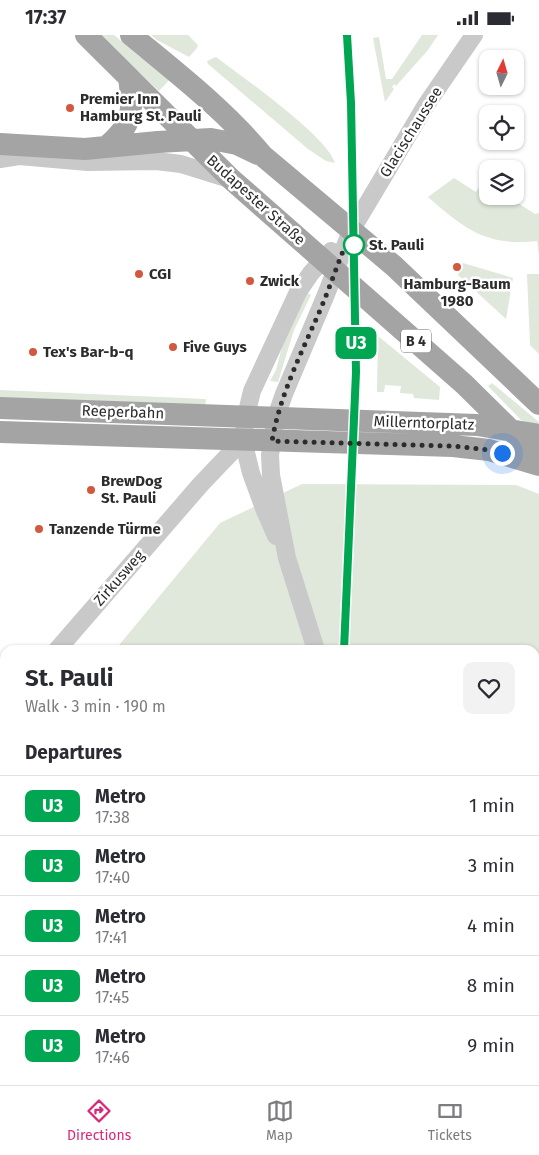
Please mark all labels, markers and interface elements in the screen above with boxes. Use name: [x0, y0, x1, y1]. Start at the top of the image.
text: 17:37: [25, 6, 66, 29]
north arrow: [479, 50, 524, 95]
map controls: [479, 50, 524, 205]
street label: Glacischaussee: [376, 83, 446, 181]
place label: Premier Inn Hamburg St. Pauli: [80, 90, 201, 125]
marker: Premier Inn Hamburg St. Pauli: [64, 102, 76, 114]
button: locate: [479, 105, 524, 150]
street label: Budapester Straße: [203, 151, 309, 249]
button: layers: [479, 160, 524, 205]
marker: St. Pauli: [343, 234, 365, 256]
place label: St. Pauli: [369, 236, 424, 254]
marker: Hamburg-Baum 1980: [451, 261, 463, 273]
place label: CGI: [149, 265, 171, 283]
marker: CGI: [133, 268, 145, 280]
place label: Zwick: [260, 272, 300, 290]
marker: Zwick: [244, 275, 256, 287]
place label: Hamburg-Baum 1980: [403, 275, 511, 310]
line badge: U3: [334, 327, 378, 359]
road number: B 4: [401, 329, 431, 353]
text: U3: [345, 332, 367, 354]
place label: Five Guys: [183, 338, 247, 356]
marker: Five Guys: [167, 341, 179, 353]
place label: Tex's Bar-b-q: [43, 343, 134, 361]
marker: Tex's Bar-b-q: [27, 346, 39, 358]
street label: Reeperbahn: [81, 402, 165, 422]
street label: Millerntorplatz: [373, 412, 475, 434]
your location: [490, 441, 515, 466]
place label: BrewDog St. Pauli: [101, 472, 163, 507]
marker: BrewDog St. Pauli: [85, 484, 97, 496]
place label: Tanzende Türme: [49, 520, 161, 538]
marker: Tanzende Türme: [33, 523, 45, 535]
street label: Zirkusweg: [90, 546, 148, 609]
button: heart: [463, 662, 515, 714]
text: St. Pauli: [25, 664, 114, 692]
text: Walk · 3 min · 190 m: [25, 697, 166, 716]
text: Departures: [25, 741, 122, 764]
text: Metro: [95, 785, 146, 808]
text: 1 min: [469, 794, 515, 817]
text: U3: [42, 795, 63, 817]
text: 17:38: [95, 808, 130, 827]
text: Metro: [95, 845, 146, 868]
text: 3 min: [468, 854, 515, 877]
text: U3: [42, 855, 63, 877]
text: 17:40: [95, 868, 130, 887]
text: Metro: [95, 905, 146, 928]
text: 4 min: [467, 914, 515, 937]
text: U3: [42, 915, 63, 937]
text: 17:41: [95, 928, 127, 947]
text: Metro: [95, 965, 146, 988]
text: 8 min: [467, 974, 515, 997]
text: U3: [42, 975, 63, 997]
text: 17:45: [95, 988, 129, 1007]
text: Metro: [95, 1025, 146, 1048]
text: 9 min: [467, 1034, 515, 1057]
text: U3: [42, 1035, 63, 1057]
text: 17:46: [95, 1048, 130, 1067]
tab: Directions: [67, 1097, 131, 1144]
tab: Map: [266, 1097, 294, 1144]
tab: Tickets: [428, 1097, 472, 1144]

